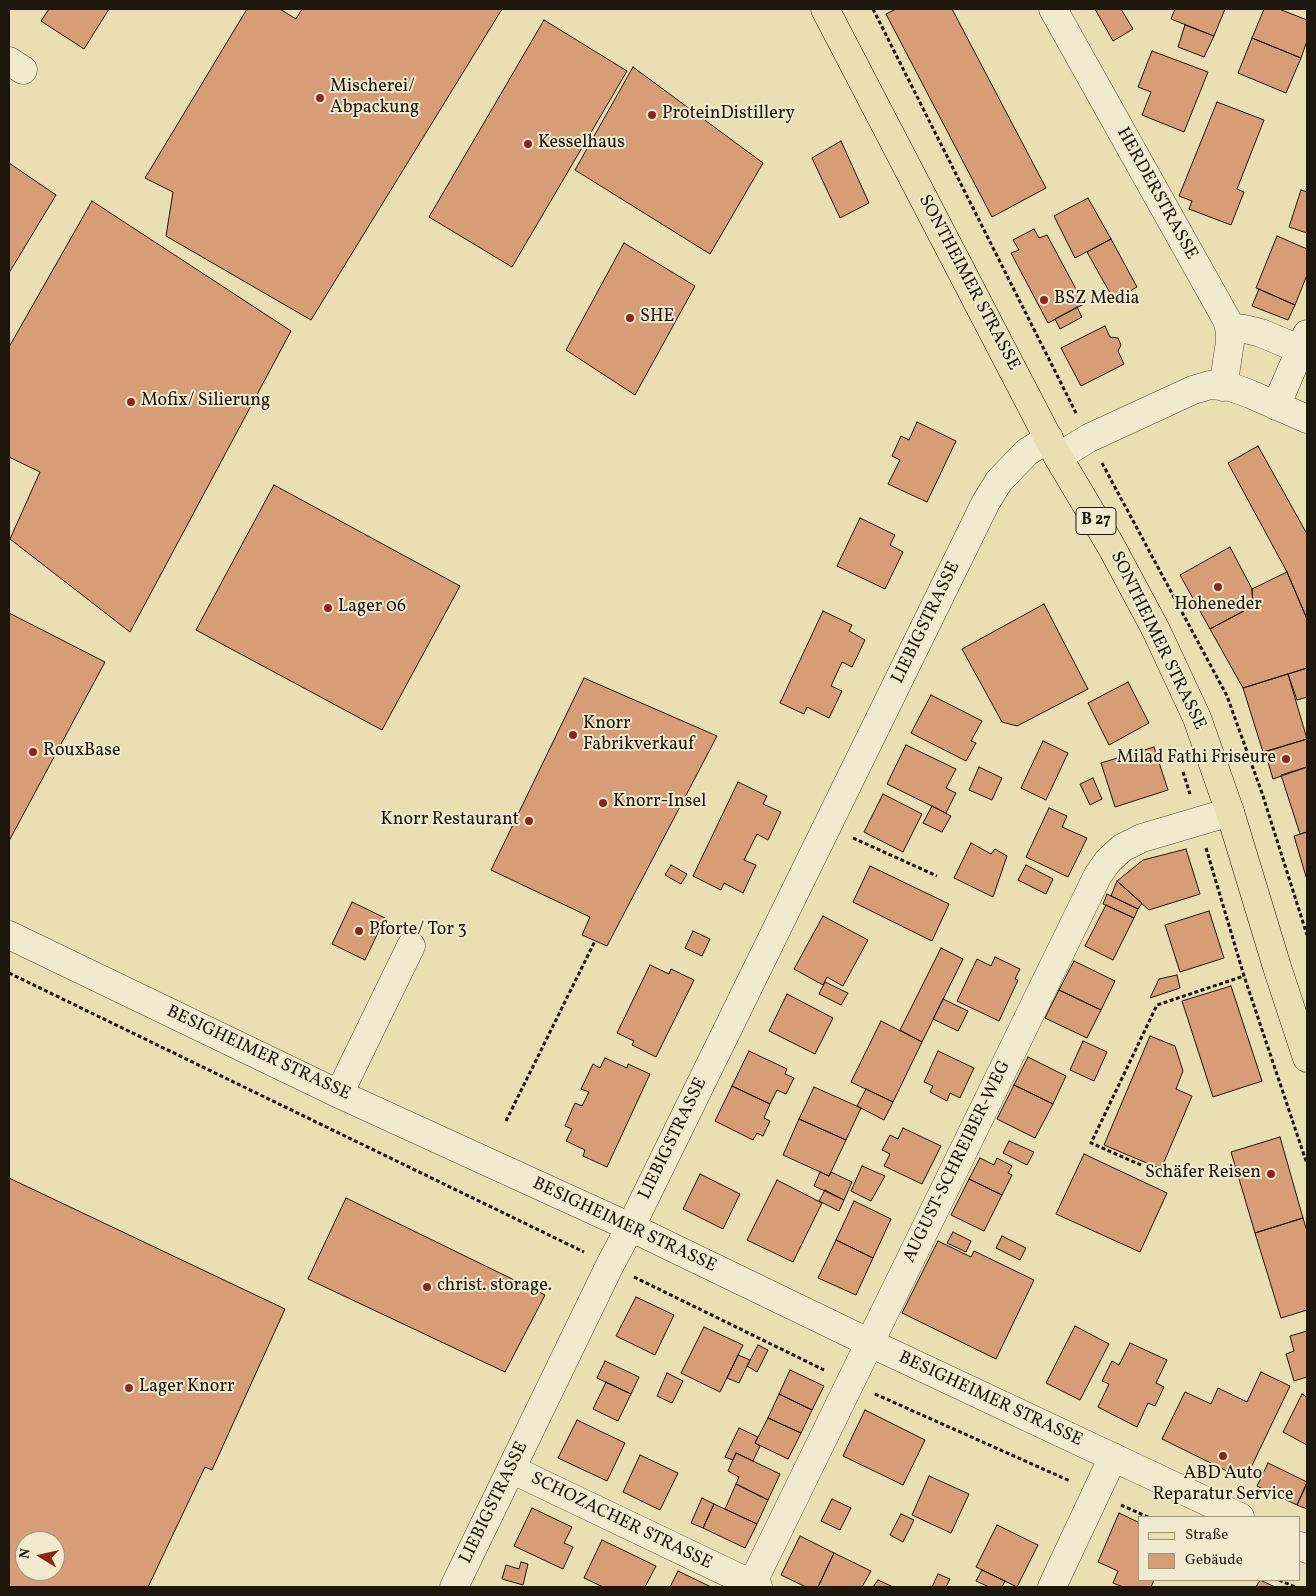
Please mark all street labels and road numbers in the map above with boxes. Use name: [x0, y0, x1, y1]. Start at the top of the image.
street label: HERDERSTRASSE: [1111, 124, 1201, 264]
street label: SONTHEIMER STRASSE: [913, 192, 1023, 374]
road number: B 27: [1076, 508, 1116, 534]
street label: SONTHEIMER STRASSE: [1104, 548, 1210, 734]
street label: LIEBIGSTRASSE: [888, 559, 966, 687]
street label: BESIGHEIMER STRASSE: [162, 1002, 354, 1106]
street label: AUGUST-SCHREIBER-WEG: [900, 1058, 1016, 1266]
street label: LIEBIGSTRASSE: [635, 1075, 713, 1203]
street label: BESIGHEIMER STRASSE: [528, 1174, 720, 1278]
street label: BESIGHEIMER STRASSE: [894, 1348, 1086, 1452]
street label: LIEBIGSTRASSE: [456, 1439, 534, 1567]
street label: SCHOZACHER STRASSE: [527, 1469, 715, 1575]

